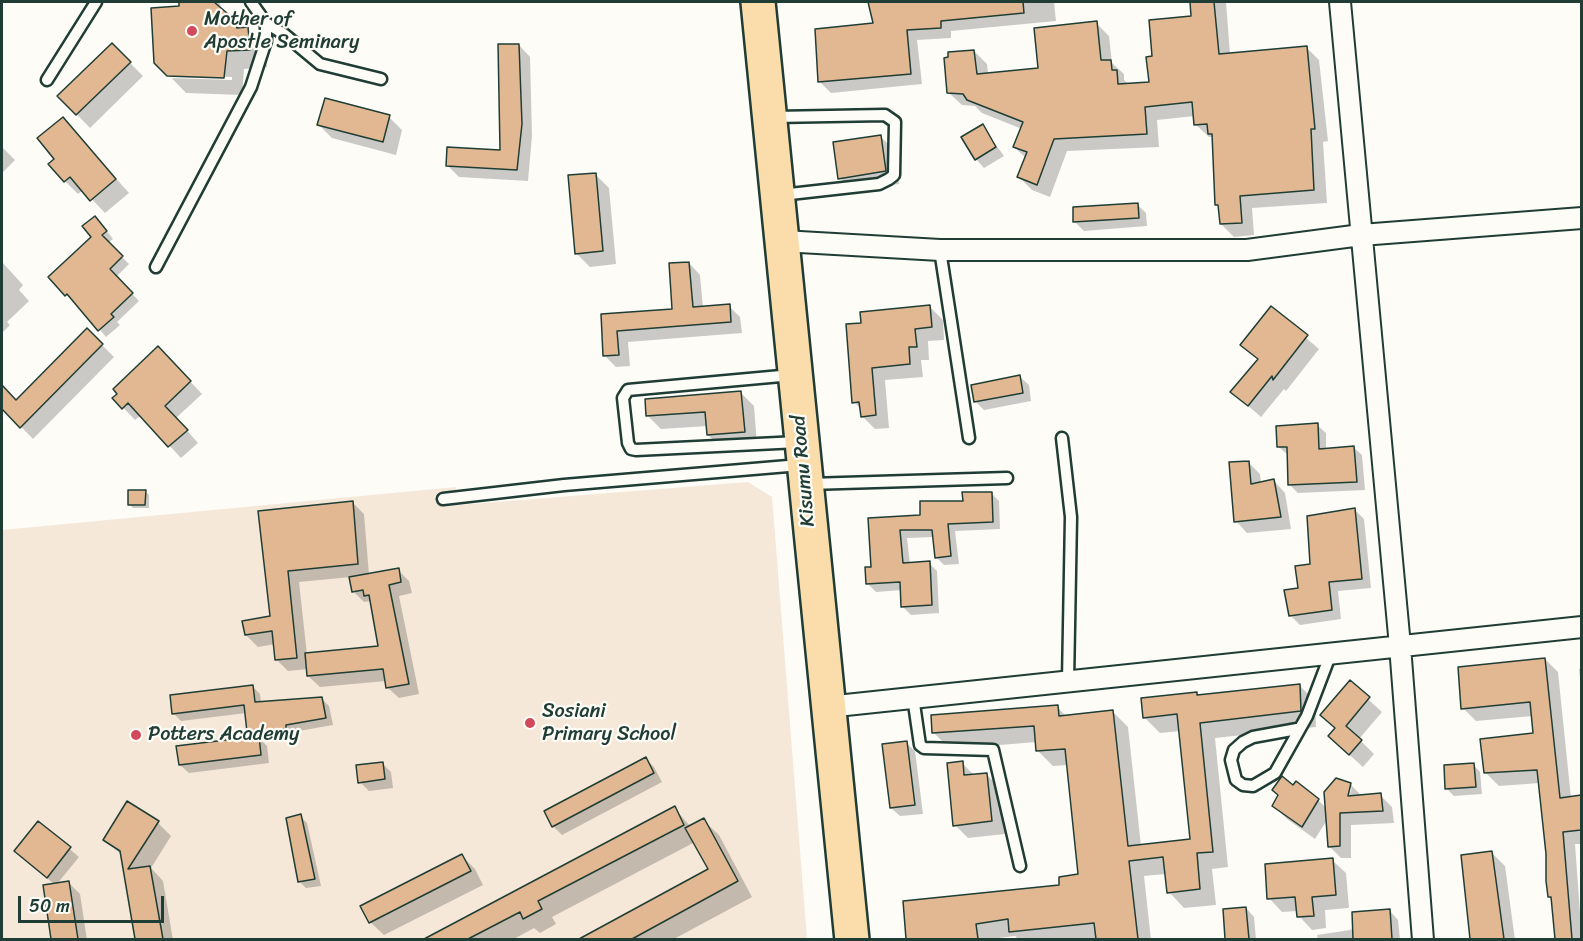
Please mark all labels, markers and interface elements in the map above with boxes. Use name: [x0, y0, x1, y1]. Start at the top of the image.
place label: Mother of Apostle Seminary: [204, 8, 359, 55]
marker: Mother of Apostle Seminary: [185, 24, 199, 38]
street label: Kisumu Road: [787, 414, 821, 528]
place label: Sosiani Primary School: [542, 700, 676, 747]
marker: Sosiani Primary School: [523, 716, 537, 730]
place label: Potters Academy: [148, 723, 299, 747]
marker: Potters Academy: [129, 728, 143, 742]
scale bar: [21, 884, 166, 922]
text: 50 m: [29, 890, 70, 922]

